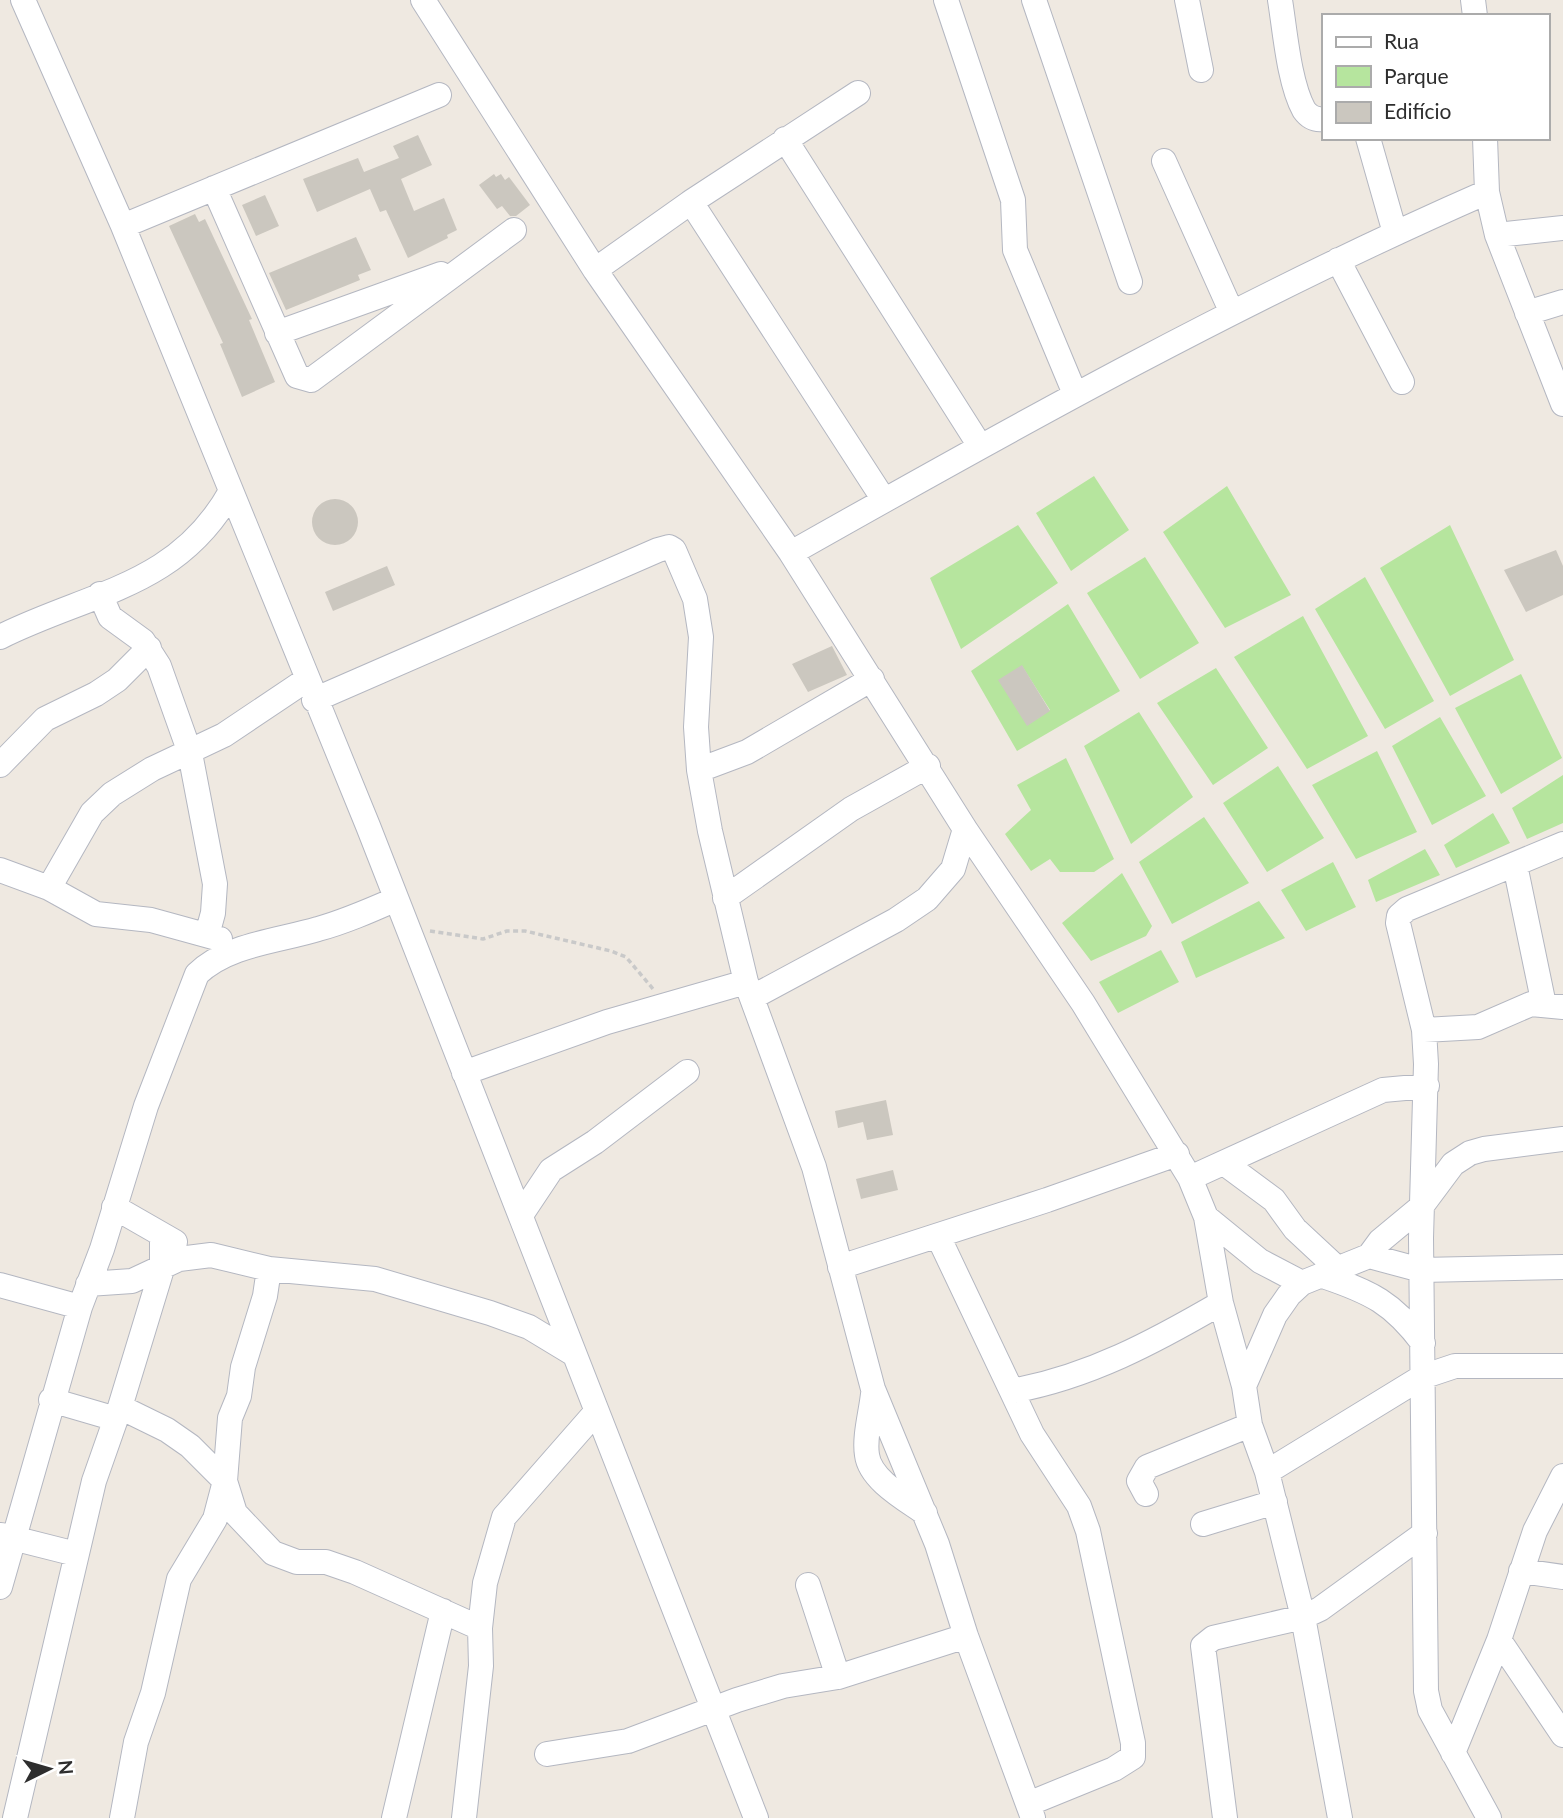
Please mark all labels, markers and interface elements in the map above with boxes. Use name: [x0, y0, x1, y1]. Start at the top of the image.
legend: [1322, 14, 1549, 140]
text: Rua: [1384, 28, 1419, 53]
text: Parque: [1384, 63, 1449, 88]
text: Edifício: [1384, 98, 1452, 123]
north arrow: [14, 1734, 84, 1804]
text: N: [54, 1759, 79, 1776]

